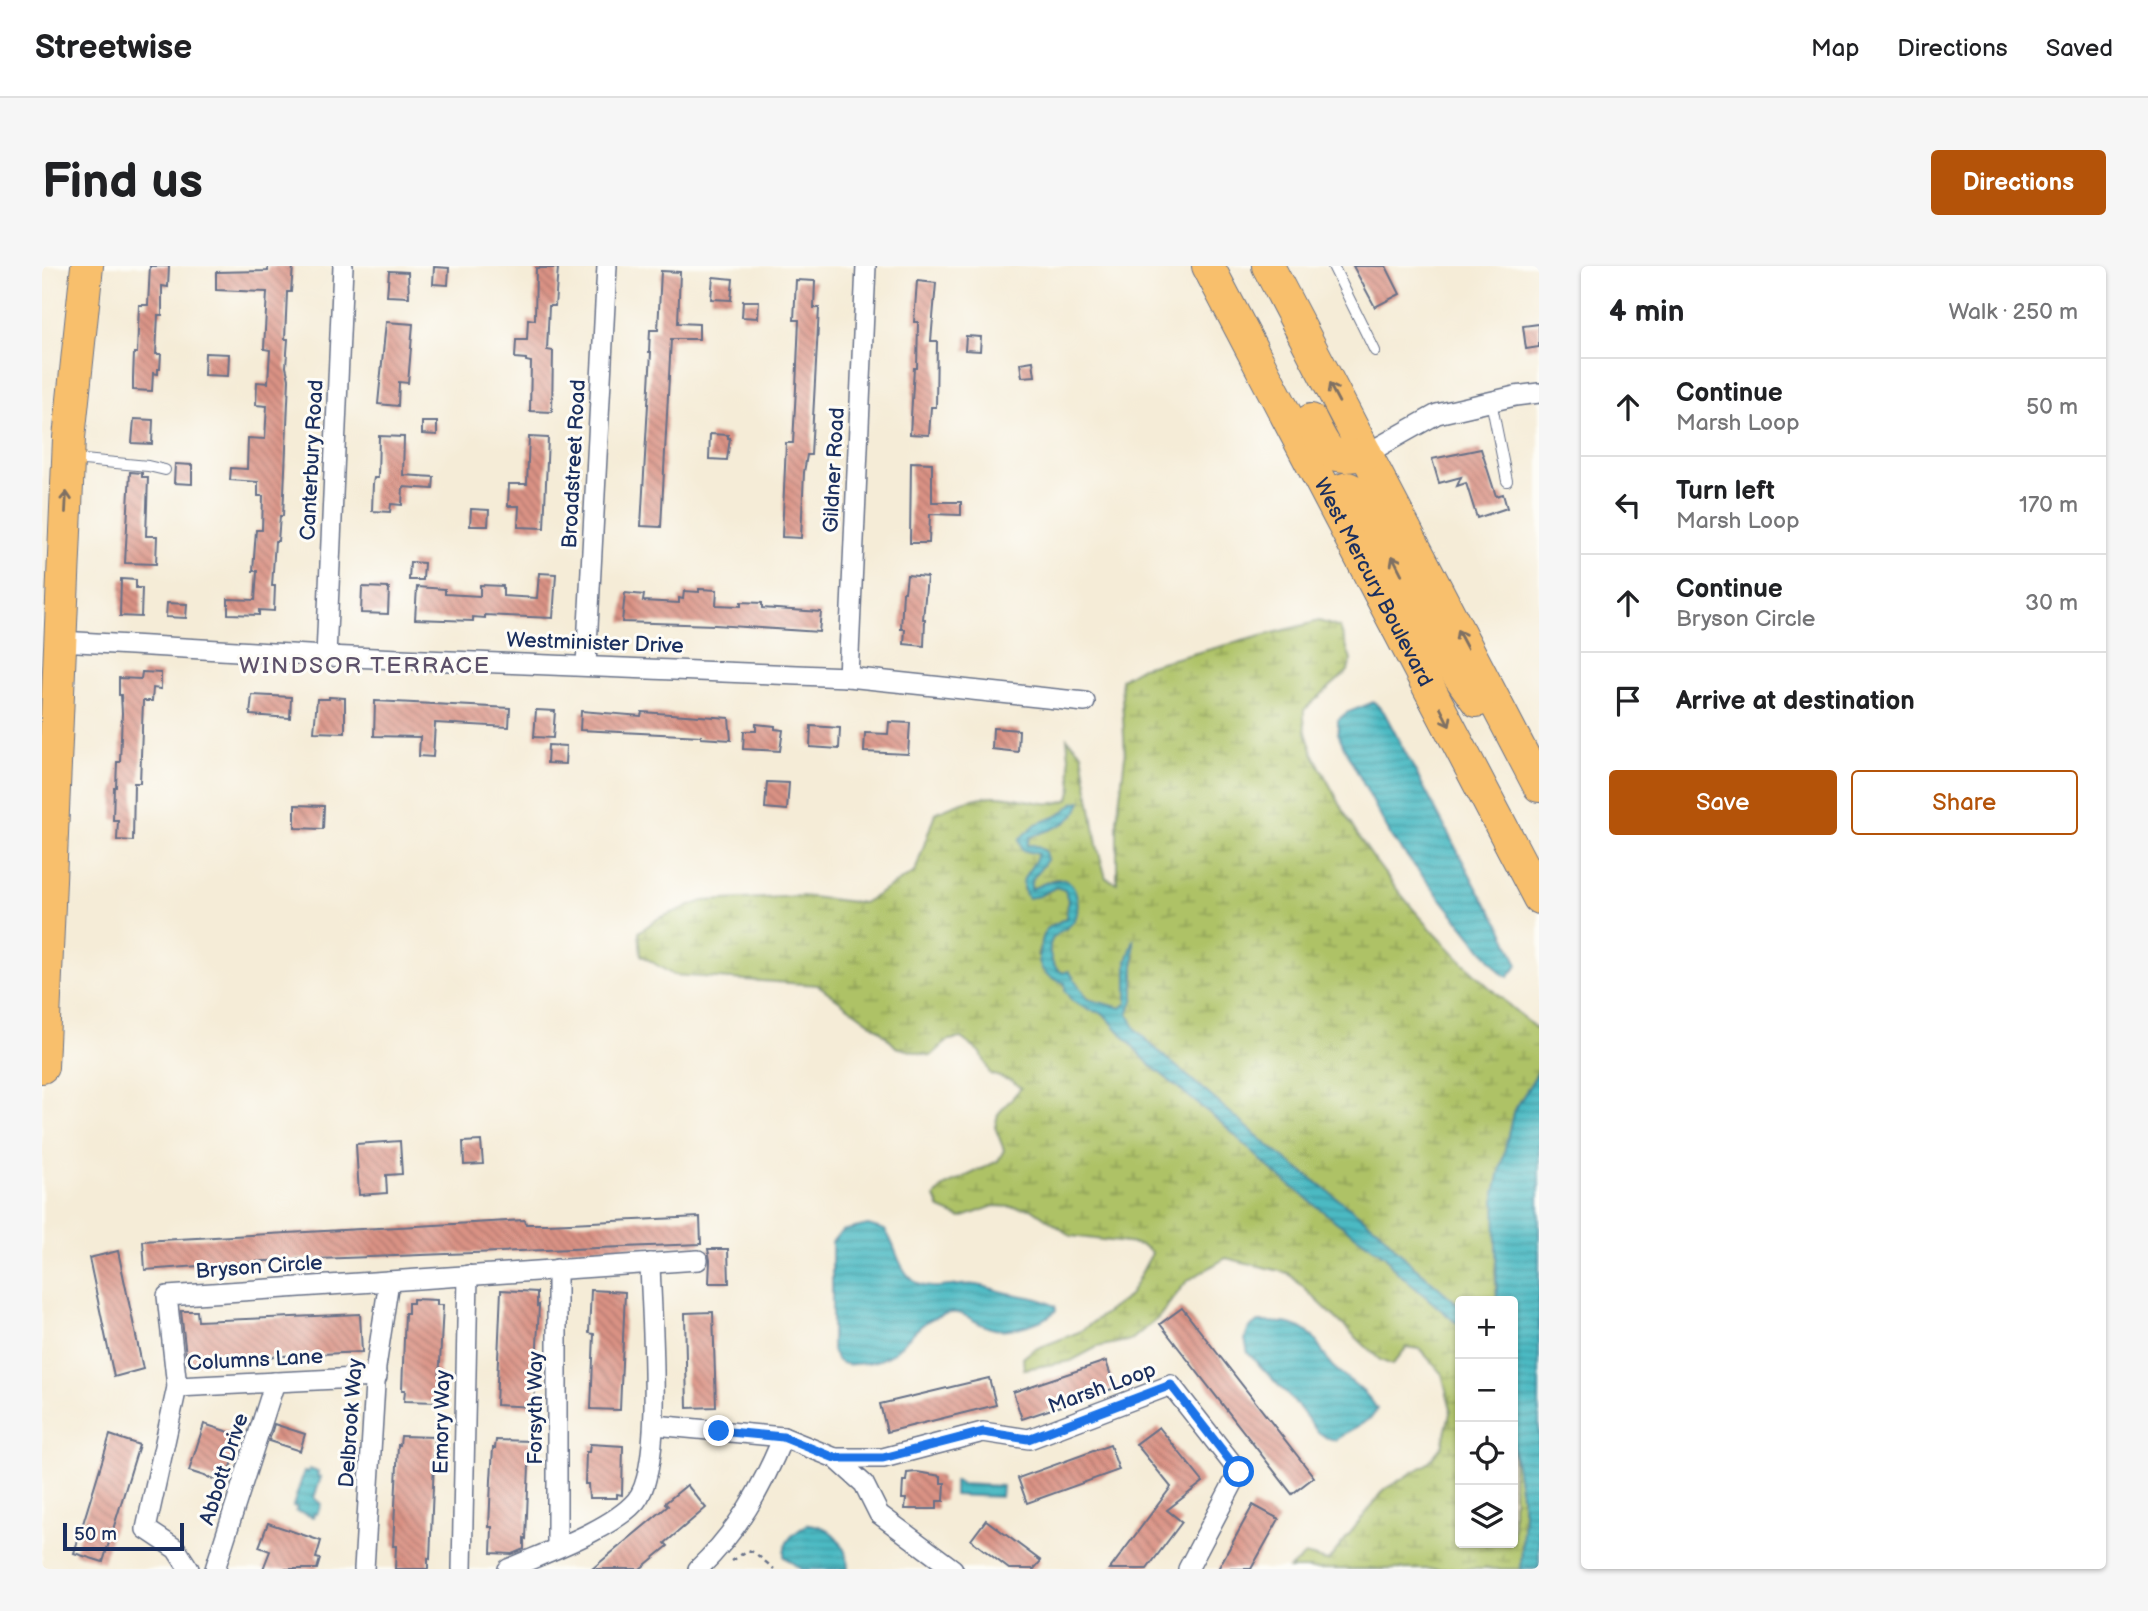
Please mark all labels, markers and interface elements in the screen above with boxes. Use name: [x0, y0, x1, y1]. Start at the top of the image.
text: Streetwise: [35, 28, 192, 68]
text: Map: [1811, 34, 1859, 63]
text: Directions: [1897, 34, 2008, 63]
text: Saved: [2046, 34, 2113, 63]
button: Directions: [1931, 150, 2106, 215]
text: Find us: [42, 153, 203, 212]
text: 4 min: [1609, 294, 1684, 330]
text: Walk · 250 m: [1948, 298, 2078, 326]
text: Continue: [1676, 378, 1783, 409]
street label: Canterbury Road: [295, 379, 329, 541]
street label: Broadstreet Road: [557, 379, 591, 549]
one-way arrow: [1327, 383, 1340, 404]
icon: ahead: [1609, 388, 1647, 426]
text: 50 m: [2026, 393, 2078, 421]
street label: Gildner Road: [818, 407, 850, 533]
text: Marsh Loop: [1676, 409, 1800, 437]
street label: West Mercury Boulevard: [1309, 474, 1438, 691]
text: Turn left: [1676, 476, 1775, 507]
icon: left: [1609, 486, 1647, 524]
one-way arrow: [60, 491, 73, 514]
text: 170 m: [2019, 491, 2078, 519]
text: Marsh Loop: [1676, 507, 1800, 535]
one-way arrow: [1390, 555, 1403, 576]
text: Continue: [1676, 574, 1783, 605]
icon: ahead: [1609, 584, 1647, 622]
text: 30 m: [2025, 589, 2078, 617]
text: Bryson Circle: [1676, 605, 1815, 633]
street label: Westminister Drive: [506, 627, 684, 659]
one-way arrow: [1455, 629, 1469, 650]
district label: WINDSOR TERRACE: [239, 652, 491, 680]
icon: arrive: [1609, 682, 1647, 720]
text: Arrive at destination: [1676, 686, 1915, 717]
one-way arrow: [1438, 706, 1452, 727]
button: Save: [1609, 770, 1837, 835]
button: Share: [1851, 770, 2078, 835]
street label: Bryson Circle: [195, 1250, 323, 1284]
map controls: [1455, 1296, 1518, 1548]
button: +: [1455, 1296, 1518, 1359]
street label: Columns Lane: [186, 1344, 324, 1376]
street label: Forsyth Way: [523, 1351, 548, 1465]
street label: Delbrook Way: [334, 1357, 368, 1488]
street label: Marsh Loop: [1045, 1357, 1159, 1419]
button: −: [1455, 1359, 1518, 1422]
street label: Emory Way: [429, 1369, 455, 1474]
street label: Abbott Drive: [194, 1410, 254, 1528]
route end: [703, 1415, 734, 1446]
button: locate: [1455, 1422, 1518, 1485]
route start: [1223, 1456, 1254, 1487]
button: layers: [1455, 1485, 1518, 1548]
scale bar: [63, 1520, 184, 1552]
text: 50 m: [74, 1523, 117, 1546]

